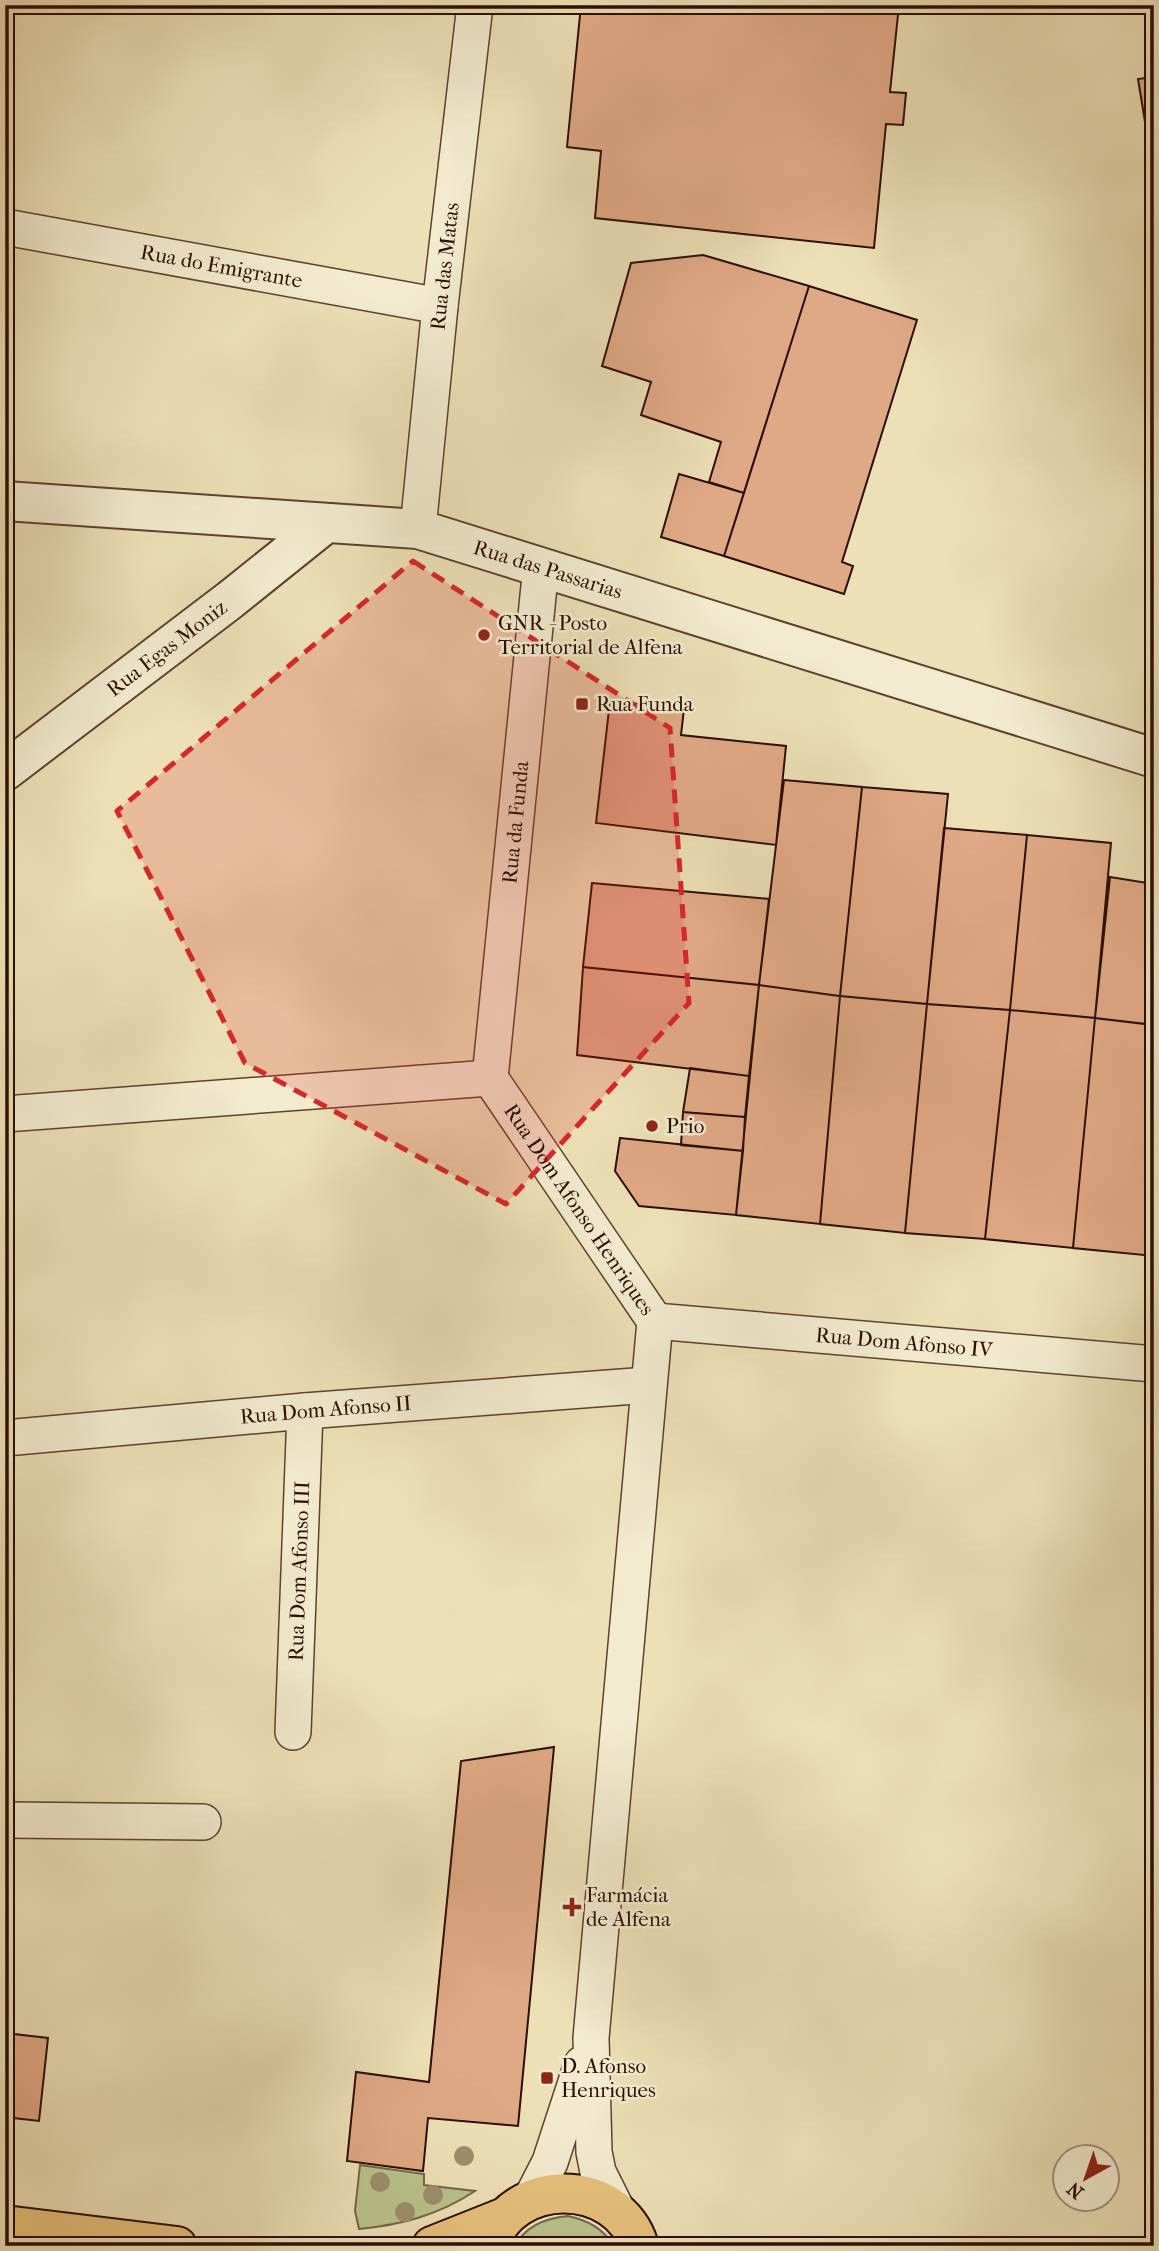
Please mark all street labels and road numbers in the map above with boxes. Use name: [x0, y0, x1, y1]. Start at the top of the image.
street label: Rua das Matas: [426, 201, 464, 331]
street label: Rua do Emigrante: [139, 240, 304, 293]
street label: Rua das Passarias: [471, 535, 625, 604]
street label: Rua Egas Moniz: [102, 595, 231, 701]
street label: Rua da Funda: [497, 760, 534, 885]
street label: Rua Dom Afonso Henriques: [499, 1099, 660, 1320]
street label: Rua Dom Afonso IV: [815, 1323, 995, 1362]
street label: Rua Dom Afonso II: [239, 1391, 412, 1429]
street label: Rua Dom Afonso III: [284, 1481, 314, 1662]

